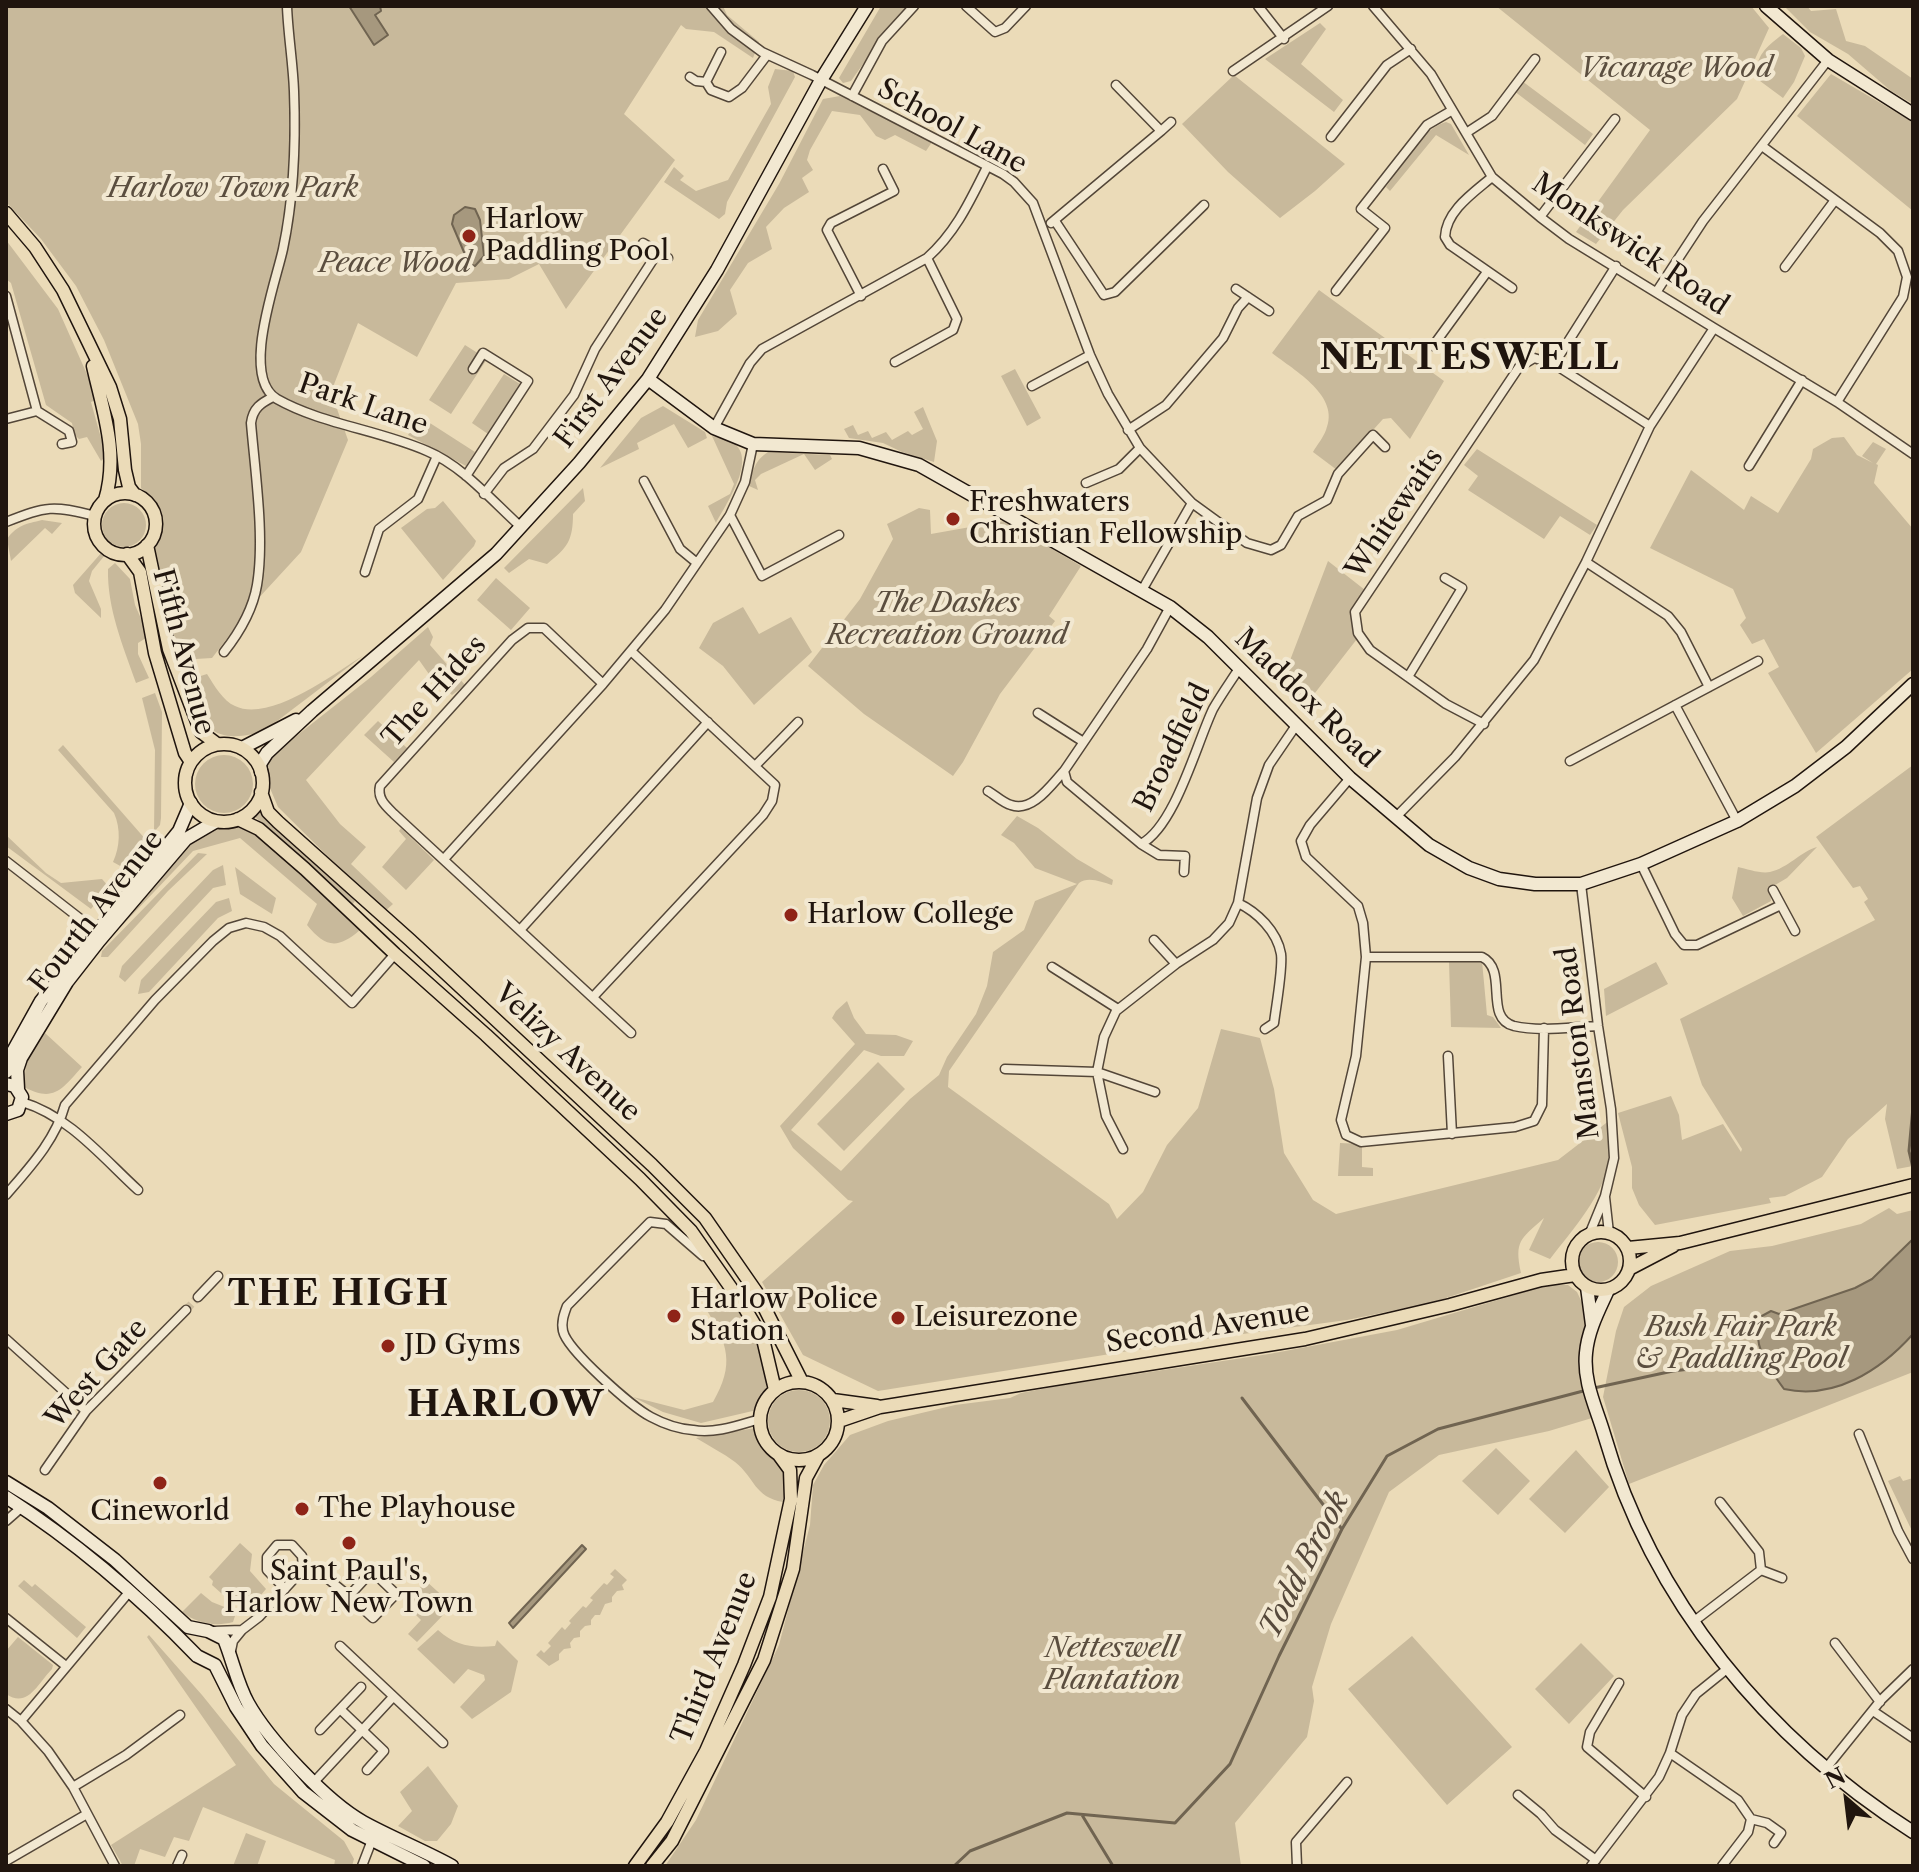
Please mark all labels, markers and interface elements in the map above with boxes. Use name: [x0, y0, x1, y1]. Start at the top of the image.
park label: Vicarage Wood: [1579, 52, 1773, 86]
street label: School Lane: [872, 72, 1032, 182]
street label: Monkswick Road: [1525, 167, 1735, 323]
park label: Harlow Town Park: [108, 172, 358, 206]
place label: Harlow Paddling Pool: [485, 203, 669, 269]
marker: Harlow Paddling Pool: [460, 227, 478, 245]
park label: Peace Wood: [319, 247, 471, 281]
street label: First Avenue: [548, 301, 676, 455]
district label: NETTESWELL: [1320, 337, 1620, 381]
street label: Park Lane: [294, 367, 432, 443]
street label: Whitewaits: [1339, 442, 1451, 586]
place label: Freshwaters Christian Fellowship: [969, 486, 1242, 552]
marker: Freshwaters Christian Fellowship: [944, 510, 962, 528]
street label: Fifth Avenue: [145, 565, 221, 739]
park label: The Dashes Recreation Ground: [826, 587, 1068, 653]
street label: Maddox Road: [1227, 622, 1385, 776]
street label: The Hides: [376, 629, 494, 755]
street label: Broadfield: [1128, 678, 1218, 818]
street label: Fourth Avenue: [23, 824, 171, 1000]
place label: Harlow College: [807, 898, 1014, 932]
marker: Harlow College: [782, 906, 800, 924]
street label: Manston Road: [1551, 945, 1607, 1141]
street label: Velizy Avenue: [487, 977, 647, 1129]
district label: THE HIGH: [228, 1273, 450, 1317]
place label: Harlow Police Station: [690, 1283, 878, 1349]
street label: Second Avenue: [1104, 1295, 1312, 1361]
place label: Leisurezone: [914, 1301, 1078, 1335]
marker: Harlow Police Station: [665, 1307, 683, 1325]
marker: Leisurezone: [889, 1309, 907, 1327]
park label: Bush Fair Park & Paddling Pool: [1635, 1311, 1847, 1377]
street label: West Gate: [39, 1312, 155, 1436]
place label: JD Gyms: [404, 1329, 521, 1363]
marker: JD Gyms: [379, 1337, 397, 1355]
district label: HARLOW: [407, 1384, 605, 1428]
marker: Cineworld: [151, 1474, 169, 1492]
water label: Todd Brook: [1253, 1486, 1357, 1644]
place label: The Playhouse: [318, 1492, 516, 1526]
place label: Cineworld: [90, 1495, 230, 1529]
marker: The Playhouse: [293, 1500, 311, 1518]
marker: Saint Paul's, Harlow New Town: [340, 1534, 358, 1552]
place label: Saint Paul's, Harlow New Town: [224, 1555, 474, 1621]
street label: Third Avenue: [665, 1567, 765, 1749]
park label: Netteswell Plantation: [1044, 1632, 1180, 1698]
north arrow: [1807, 1760, 1887, 1840]
text: N: [1821, 1762, 1850, 1795]

